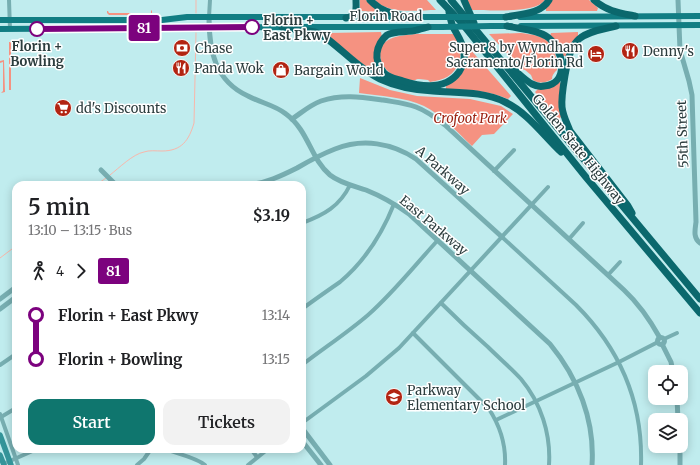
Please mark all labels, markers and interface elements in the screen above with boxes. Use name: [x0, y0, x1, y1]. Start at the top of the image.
street label: Florin Road: [350, 8, 423, 25]
place label: Florin + East Pkwy: [263, 12, 331, 44]
line badge: 81: [126, 15, 162, 41]
text: 81: [137, 19, 151, 37]
marker: Florin + East Pkwy: [244, 19, 260, 35]
marker: Florin + Bowling: [29, 21, 45, 37]
place label: Florin + Bowling: [10, 38, 64, 70]
bank icon: Chase: [172, 38, 192, 58]
place label: Super 8 by Wyndham Sacramento/Florin Rd: [446, 39, 583, 71]
place label: Chase: [195, 40, 233, 57]
restaurant icon: Denny's: [620, 41, 640, 61]
place label: Denny's: [643, 43, 694, 60]
hotel icon: Super 8 by Wyndham Sacramento/Florin Rd: [586, 44, 606, 64]
restaurant icon: Panda Wok: [171, 58, 191, 78]
place label: Panda Wok: [194, 60, 265, 77]
shop icon: Bargain World: [271, 60, 291, 80]
place label: Bargain World: [294, 62, 384, 79]
street label: Golden State Highway: [529, 90, 629, 209]
supermarket icon: dd's Discounts: [53, 98, 73, 118]
place label: dd's Discounts: [76, 100, 166, 117]
street label: 55th Street: [673, 100, 692, 168]
park label: Crofoot Park: [433, 110, 507, 127]
street label: A Parkway: [411, 142, 474, 199]
street label: East Parkway: [396, 192, 472, 259]
text: 5 min: [28, 193, 90, 221]
text: $3.19: [253, 206, 290, 225]
text: 13:10 – 13:15 · Bus: [28, 222, 132, 239]
icon: walk: [28, 260, 50, 282]
icon: forward: [70, 260, 92, 282]
text: 81: [106, 262, 121, 280]
text: 4: [56, 263, 64, 280]
text: Florin + East Pkwy: [58, 306, 198, 325]
text: 13:14: [262, 307, 290, 324]
text: Florin + Bowling: [58, 350, 182, 369]
text: 13:15: [262, 351, 290, 368]
map controls: [648, 365, 688, 453]
button: locate: [648, 365, 688, 405]
place label: Parkway Elementary School: [407, 382, 525, 414]
school or university icon: Parkway Elementary School: [384, 387, 404, 407]
button: Start: [28, 399, 155, 445]
button: Tickets: [163, 399, 290, 445]
button: layers: [648, 413, 688, 453]

